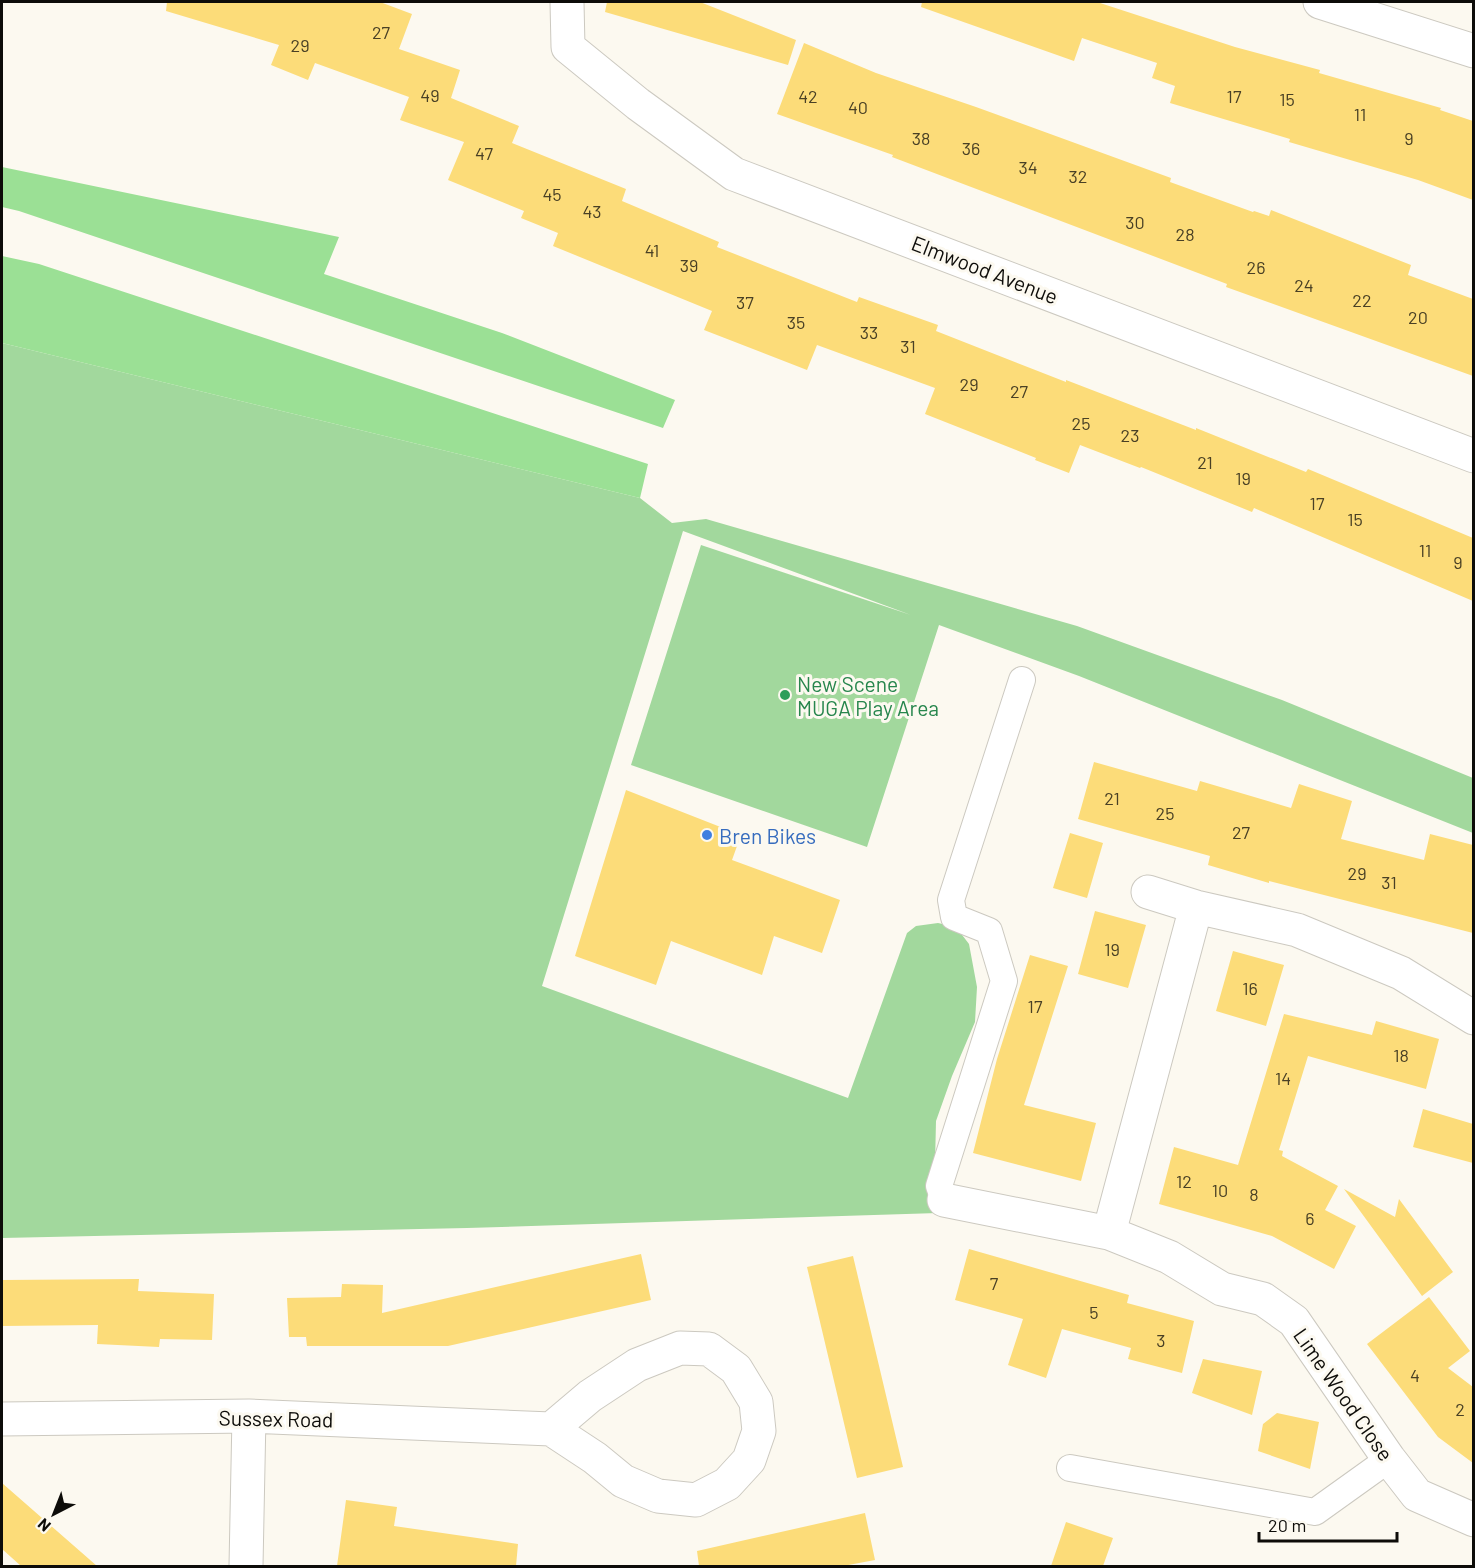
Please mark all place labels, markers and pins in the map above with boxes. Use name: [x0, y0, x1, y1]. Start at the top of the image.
place label: New Scene MUGA Play Area: [797, 671, 939, 720]
marker: New Scene MUGA Play Area: [778, 688, 792, 702]
place label: Bren Bikes: [719, 823, 816, 848]
marker: Bren Bikes: [700, 828, 714, 842]

